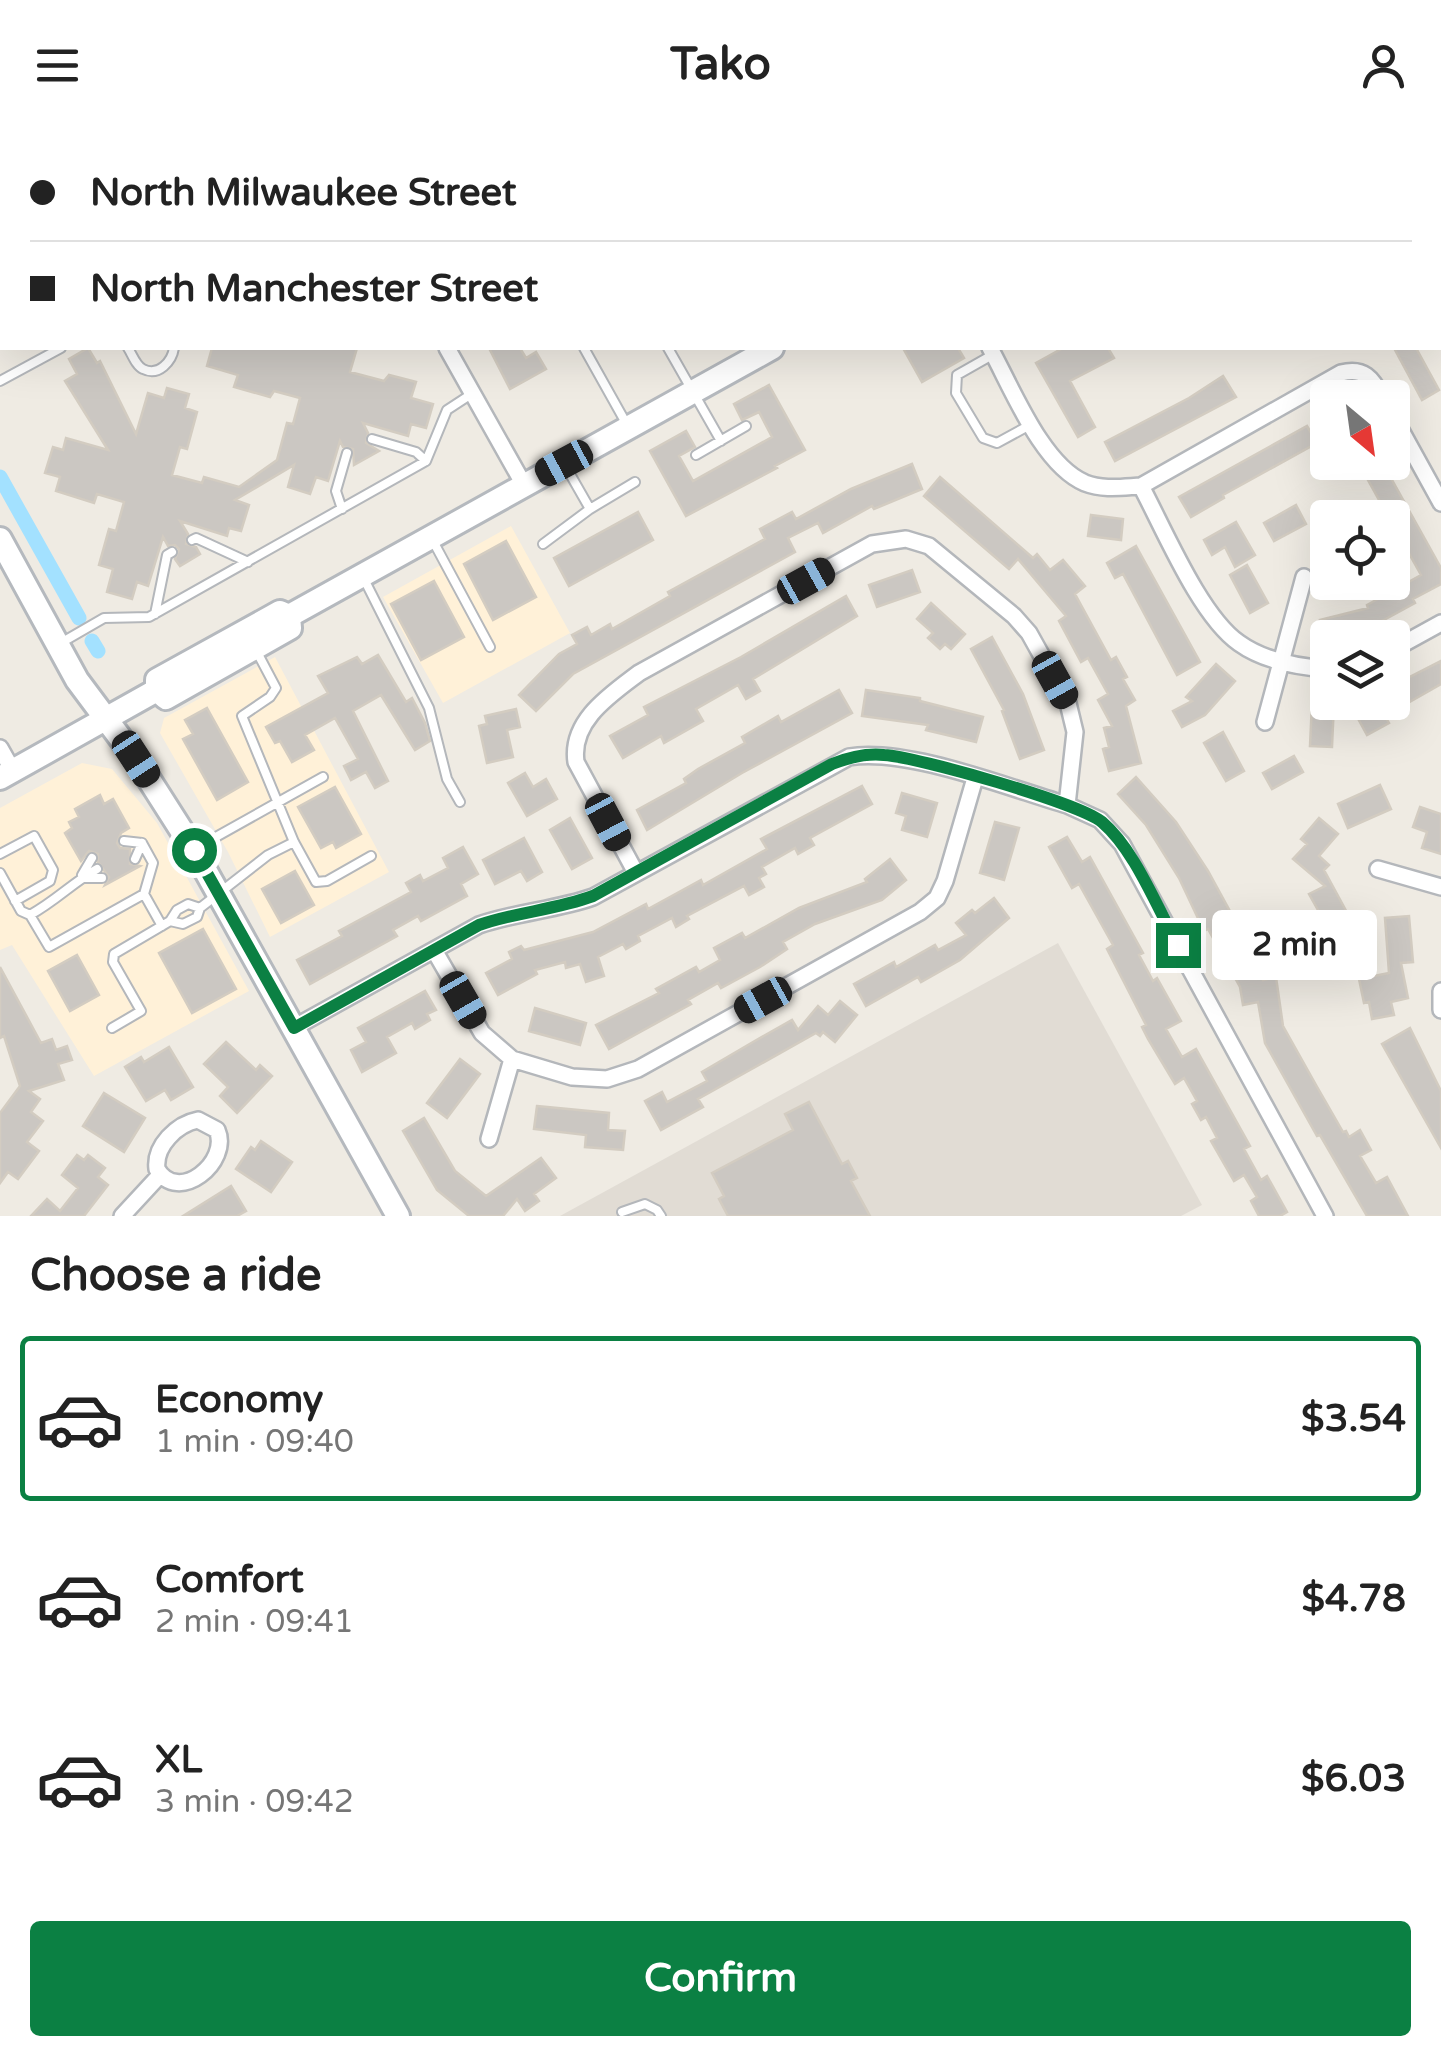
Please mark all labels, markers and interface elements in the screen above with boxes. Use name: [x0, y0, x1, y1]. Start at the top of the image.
icon: menu: [30, 38, 85, 93]
text: Tako: [670, 38, 771, 92]
icon: person: [1356, 38, 1411, 93]
text: North Milwaukee Street: [90, 170, 517, 216]
text: North Manchester Street: [90, 266, 538, 312]
north arrow: [1310, 380, 1410, 480]
map controls: [1310, 380, 1410, 720]
car: [530, 436, 598, 490]
button: locate: [1310, 500, 1410, 600]
car: [772, 553, 840, 609]
button: layers: [1310, 620, 1410, 720]
car: [1027, 646, 1083, 714]
car: [107, 726, 165, 792]
car: [581, 788, 635, 856]
route start: [172, 828, 217, 873]
callout: 2 min: [1213, 910, 1378, 980]
route end: [1156, 923, 1201, 968]
text: 2 min: [1252, 926, 1337, 964]
car: [435, 967, 491, 1033]
car: [729, 972, 797, 1028]
text: Choose a ride: [30, 1249, 321, 1303]
icon: car: [35, 1374, 125, 1464]
text: Economy: [155, 1377, 323, 1423]
text: $3.54: [1301, 1396, 1406, 1442]
text: 1 min · 09:40: [155, 1423, 354, 1461]
icon: car: [35, 1554, 125, 1644]
text: Comfort: [155, 1557, 304, 1603]
text: $4.78: [1301, 1576, 1406, 1622]
text: 2 min · 09:41: [155, 1603, 354, 1641]
icon: car: [35, 1734, 125, 1824]
text: XL: [155, 1737, 202, 1783]
text: $6.03: [1301, 1756, 1406, 1802]
text: 3 min · 09:42: [155, 1783, 354, 1821]
button: Confirm: [30, 1921, 1411, 2036]

